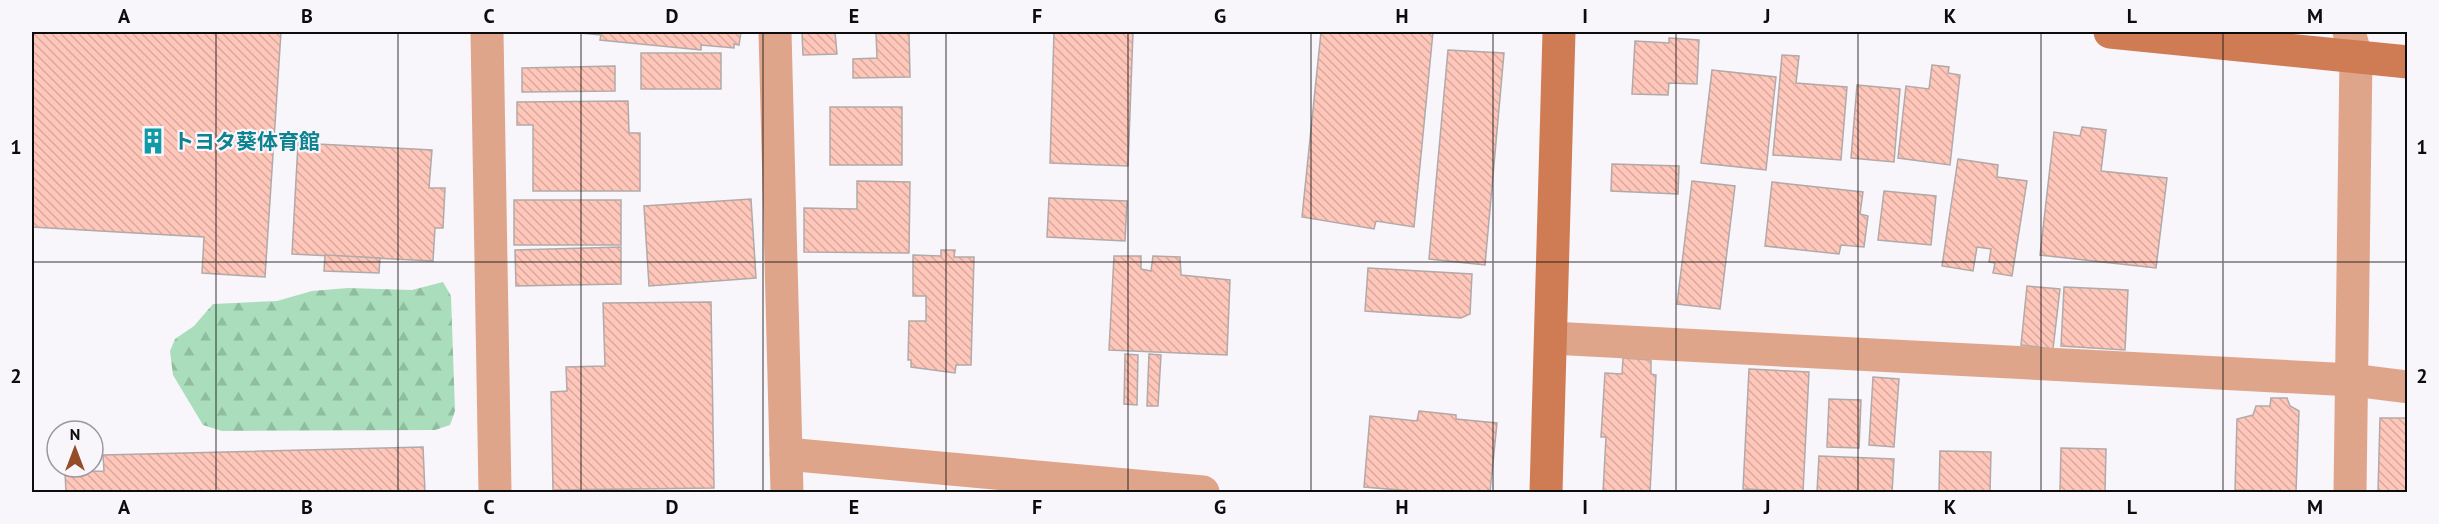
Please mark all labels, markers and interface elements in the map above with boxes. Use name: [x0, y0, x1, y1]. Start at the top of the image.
text: A: [118, 3, 131, 29]
text: B: [301, 3, 313, 29]
text: C: [483, 3, 495, 29]
text: D: [666, 3, 679, 29]
text: E: [849, 3, 859, 29]
text: F: [1032, 3, 1042, 29]
text: G: [1214, 3, 1226, 29]
text: H: [1395, 3, 1409, 29]
text: I: [1582, 3, 1588, 29]
text: J: [1763, 3, 1770, 29]
text: K: [1944, 3, 1957, 29]
text: L: [2127, 3, 2138, 29]
text: M: [2307, 3, 2323, 29]
building icon: トヨタ葵体育館: [138, 126, 168, 156]
place label: トヨタ葵体育館: [173, 128, 320, 155]
text: 1: [10, 134, 22, 160]
text: 1: [2416, 134, 2428, 160]
text: 2: [10, 363, 22, 389]
text: 2: [2416, 363, 2428, 389]
north arrow: [45, 419, 105, 479]
text: N: [70, 424, 80, 444]
text: A: [118, 494, 131, 520]
text: B: [301, 494, 313, 520]
text: C: [483, 494, 495, 520]
text: D: [666, 494, 679, 520]
text: E: [849, 494, 859, 520]
text: F: [1032, 494, 1042, 520]
text: G: [1214, 494, 1226, 520]
text: H: [1395, 494, 1409, 520]
text: I: [1582, 494, 1588, 520]
text: J: [1763, 494, 1770, 520]
text: K: [1944, 494, 1957, 520]
text: L: [2127, 494, 2138, 520]
text: M: [2307, 494, 2323, 520]

